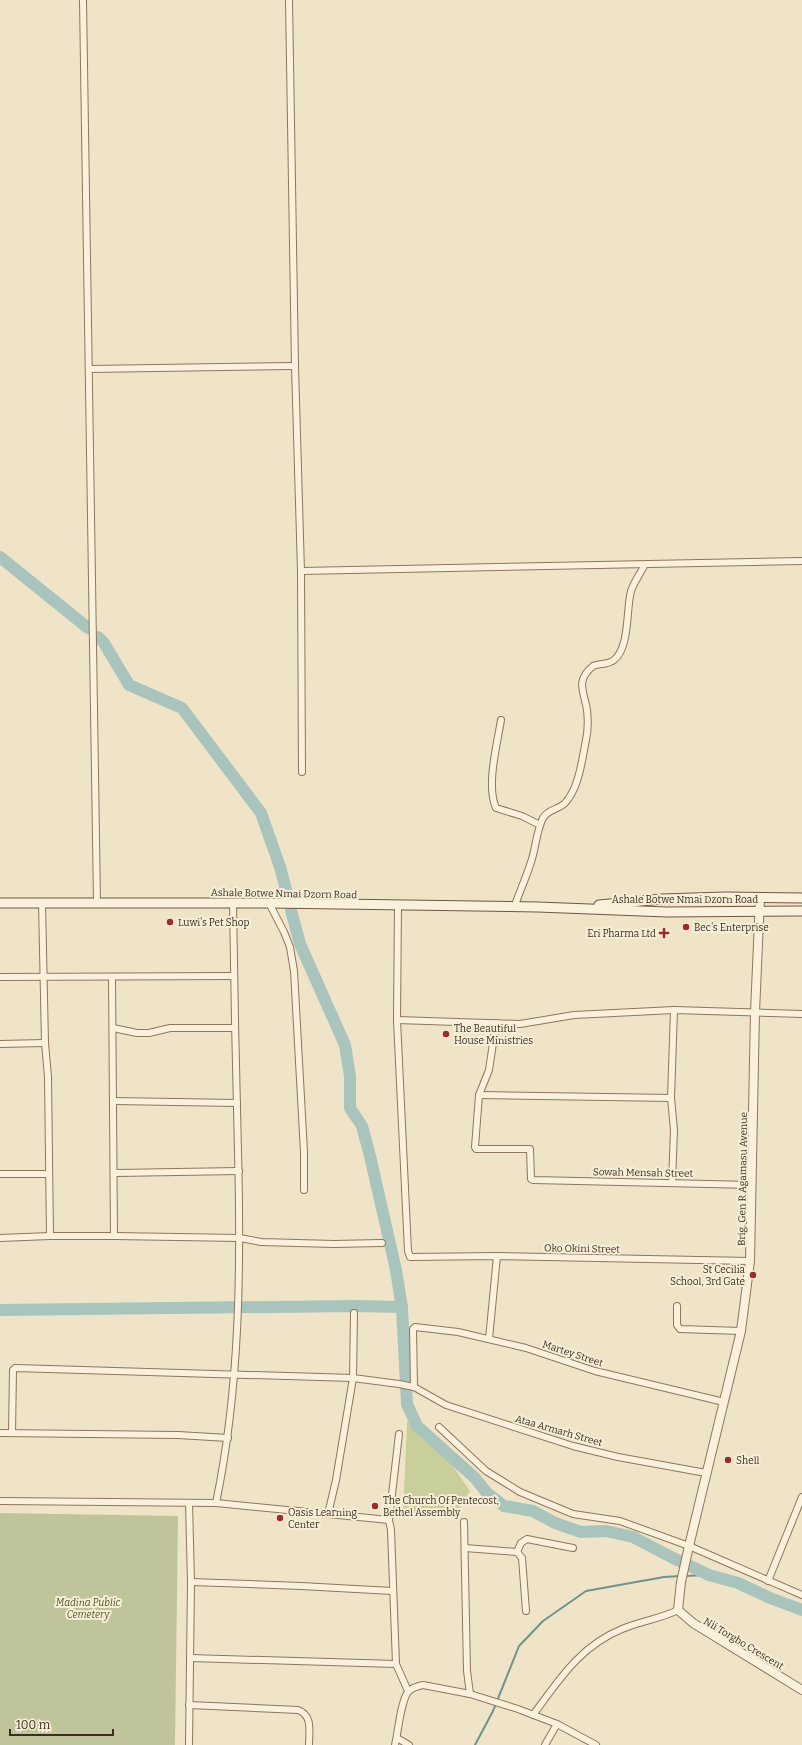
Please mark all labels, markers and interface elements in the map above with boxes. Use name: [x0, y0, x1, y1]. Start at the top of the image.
street label: Ashale Botwe Nmai Dzorn Road: [211, 887, 357, 901]
street label: Ashale Botwe Nmai Dzorn Road: [612, 894, 758, 906]
marker: Luwi's Pet Shop: [165, 917, 175, 927]
place label: Luwi's Pet Shop: [178, 917, 250, 929]
marker: Bec's Enterprise: [681, 922, 691, 932]
place label: Bec's Enterprise: [694, 922, 769, 934]
place label: Eri Pharma Ltd: [587, 928, 656, 940]
marker: Eri Pharma Ltd: [659, 928, 669, 938]
place label: The Beautiful House Ministries: [454, 1023, 533, 1047]
marker: The Beautiful House Ministries: [441, 1029, 451, 1039]
street label: Brig. Gen R Agamasu Avenue: [736, 1112, 750, 1246]
street label: Sowah Mensah Street: [593, 1166, 694, 1180]
street label: Oko Okini Street: [544, 1242, 620, 1256]
place label: St Cecilia School, 3rd Gate: [670, 1264, 746, 1288]
marker: St Cecilia School, 3rd Gate: [748, 1270, 758, 1280]
street label: Martey Street: [541, 1339, 605, 1369]
street label: Ataa Armarh Street: [514, 1413, 604, 1449]
marker: Shell: [723, 1455, 733, 1465]
place label: Shell: [736, 1455, 760, 1467]
place label: The Church Of Pentecost, Bethel Assembly: [383, 1495, 499, 1519]
marker: The Church Of Pentecost, Bethel Assembly: [370, 1501, 380, 1511]
place label: Oasis Learning Center: [288, 1507, 358, 1531]
marker: Oasis Learning Center: [275, 1513, 285, 1523]
park label: Madina Public Cemetery: [56, 1597, 121, 1621]
street label: Nii Torgbo Crescent: [701, 1615, 786, 1673]
scale bar: [10, 1711, 113, 1737]
text: 100 m: [16, 1718, 51, 1732]

